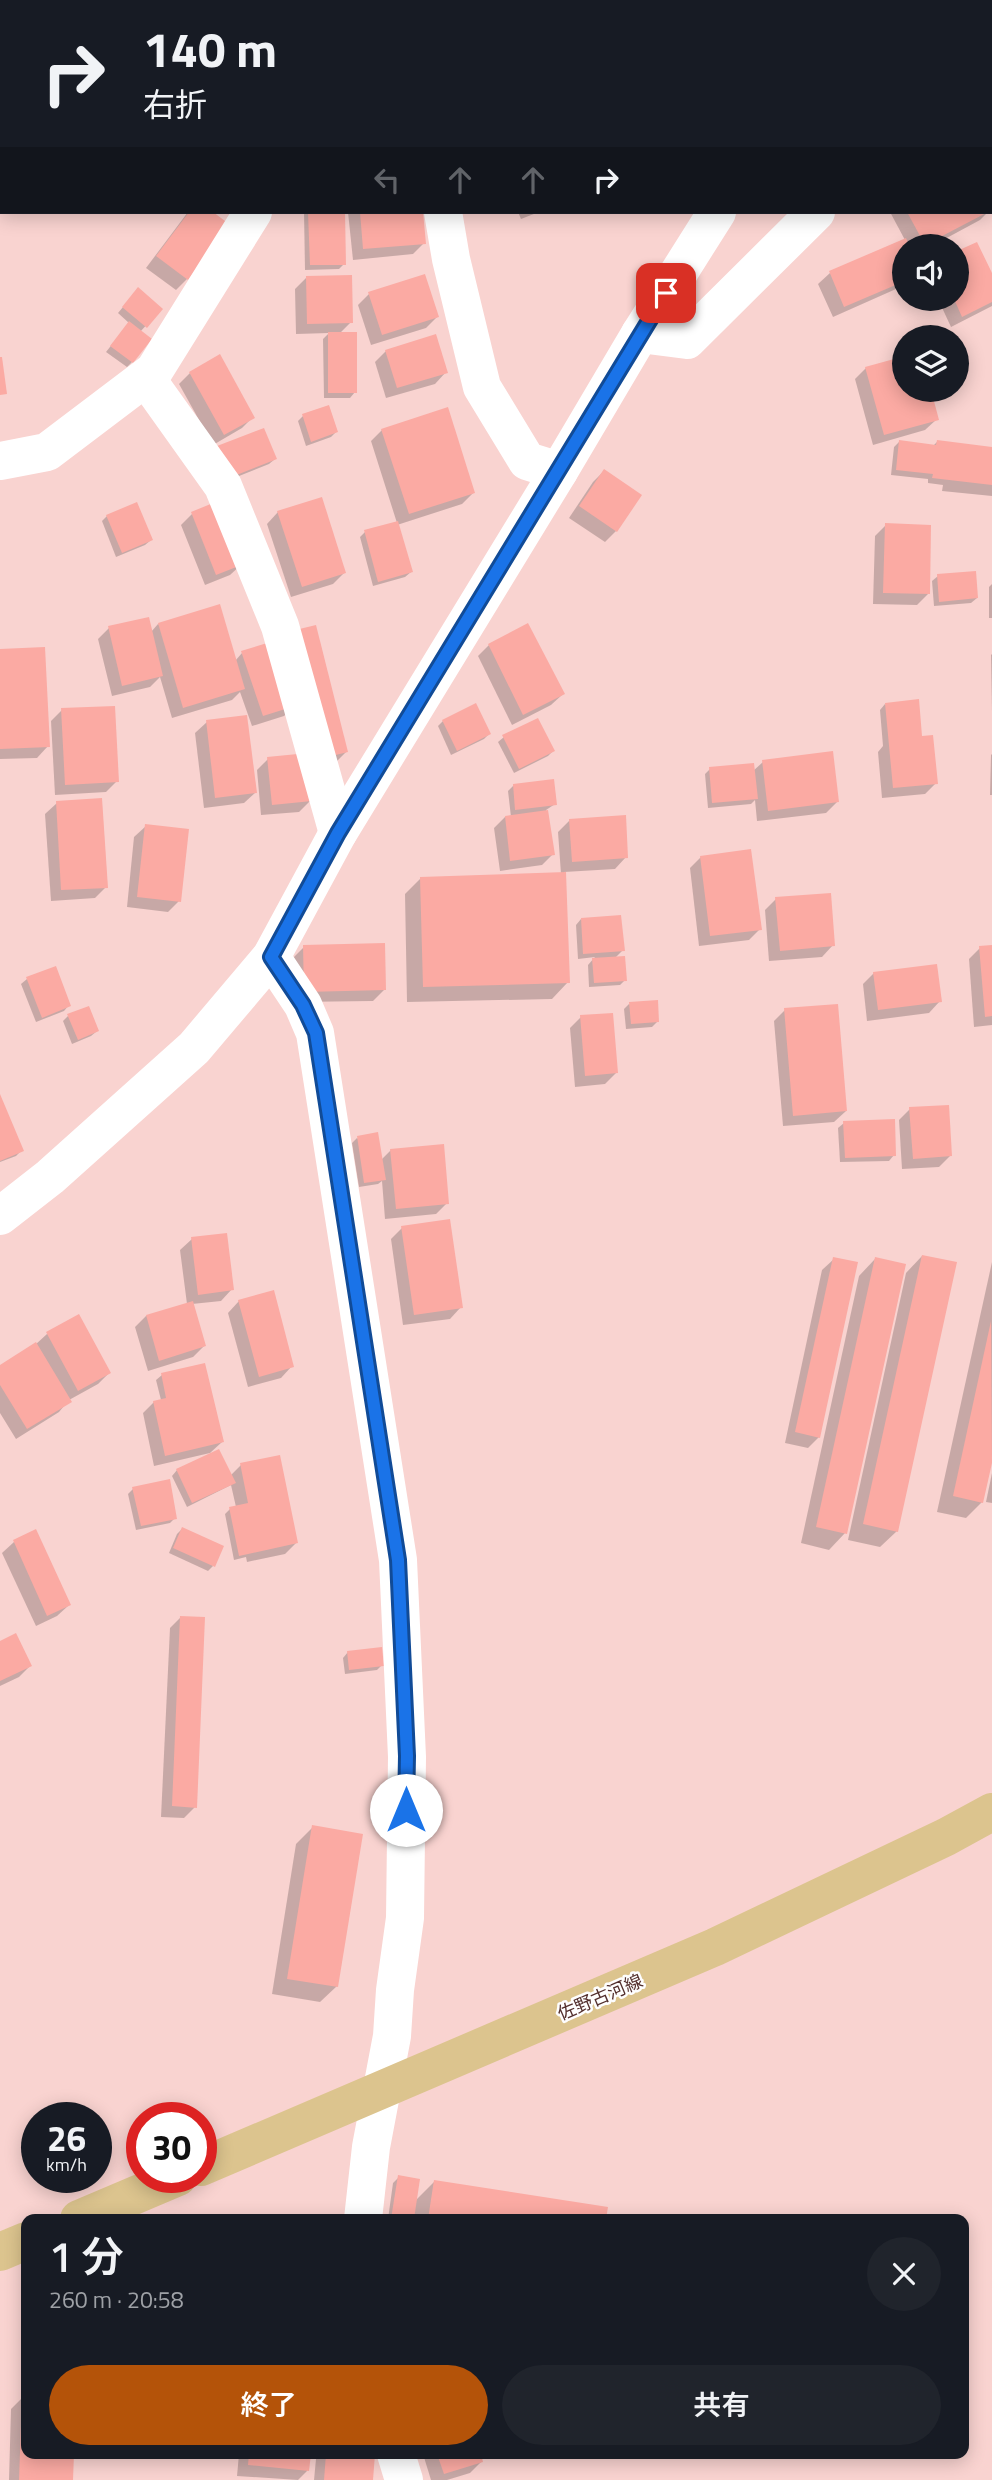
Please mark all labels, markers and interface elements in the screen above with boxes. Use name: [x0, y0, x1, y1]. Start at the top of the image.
text: 140 m: [143, 11, 277, 86]
icon: right: [28, 28, 119, 119]
text: 右折: [143, 80, 207, 128]
icon: left: [368, 161, 406, 199]
icon: ahead: [441, 161, 479, 199]
icon: ahead: [514, 161, 552, 199]
icon: right: [587, 161, 625, 199]
map controls: [892, 234, 969, 402]
button: sound: [892, 234, 969, 311]
pin: [636, 263, 696, 323]
icon: arrive: [647, 274, 685, 312]
button: layers: [892, 325, 969, 402]
position arrow: [369, 1773, 443, 1847]
street label: 佐野古河線: [553, 1967, 647, 2027]
speed limit sign: 30: [126, 2102, 217, 2193]
text: 26: [47, 2111, 86, 2165]
text: km/h: [46, 2151, 87, 2178]
text: 1 分: [49, 2224, 124, 2288]
button: close: [867, 2237, 941, 2311]
text: 260 m · 20:58: [49, 2282, 184, 2317]
button: 終了: [49, 2365, 488, 2445]
button: 共有: [502, 2365, 941, 2445]

